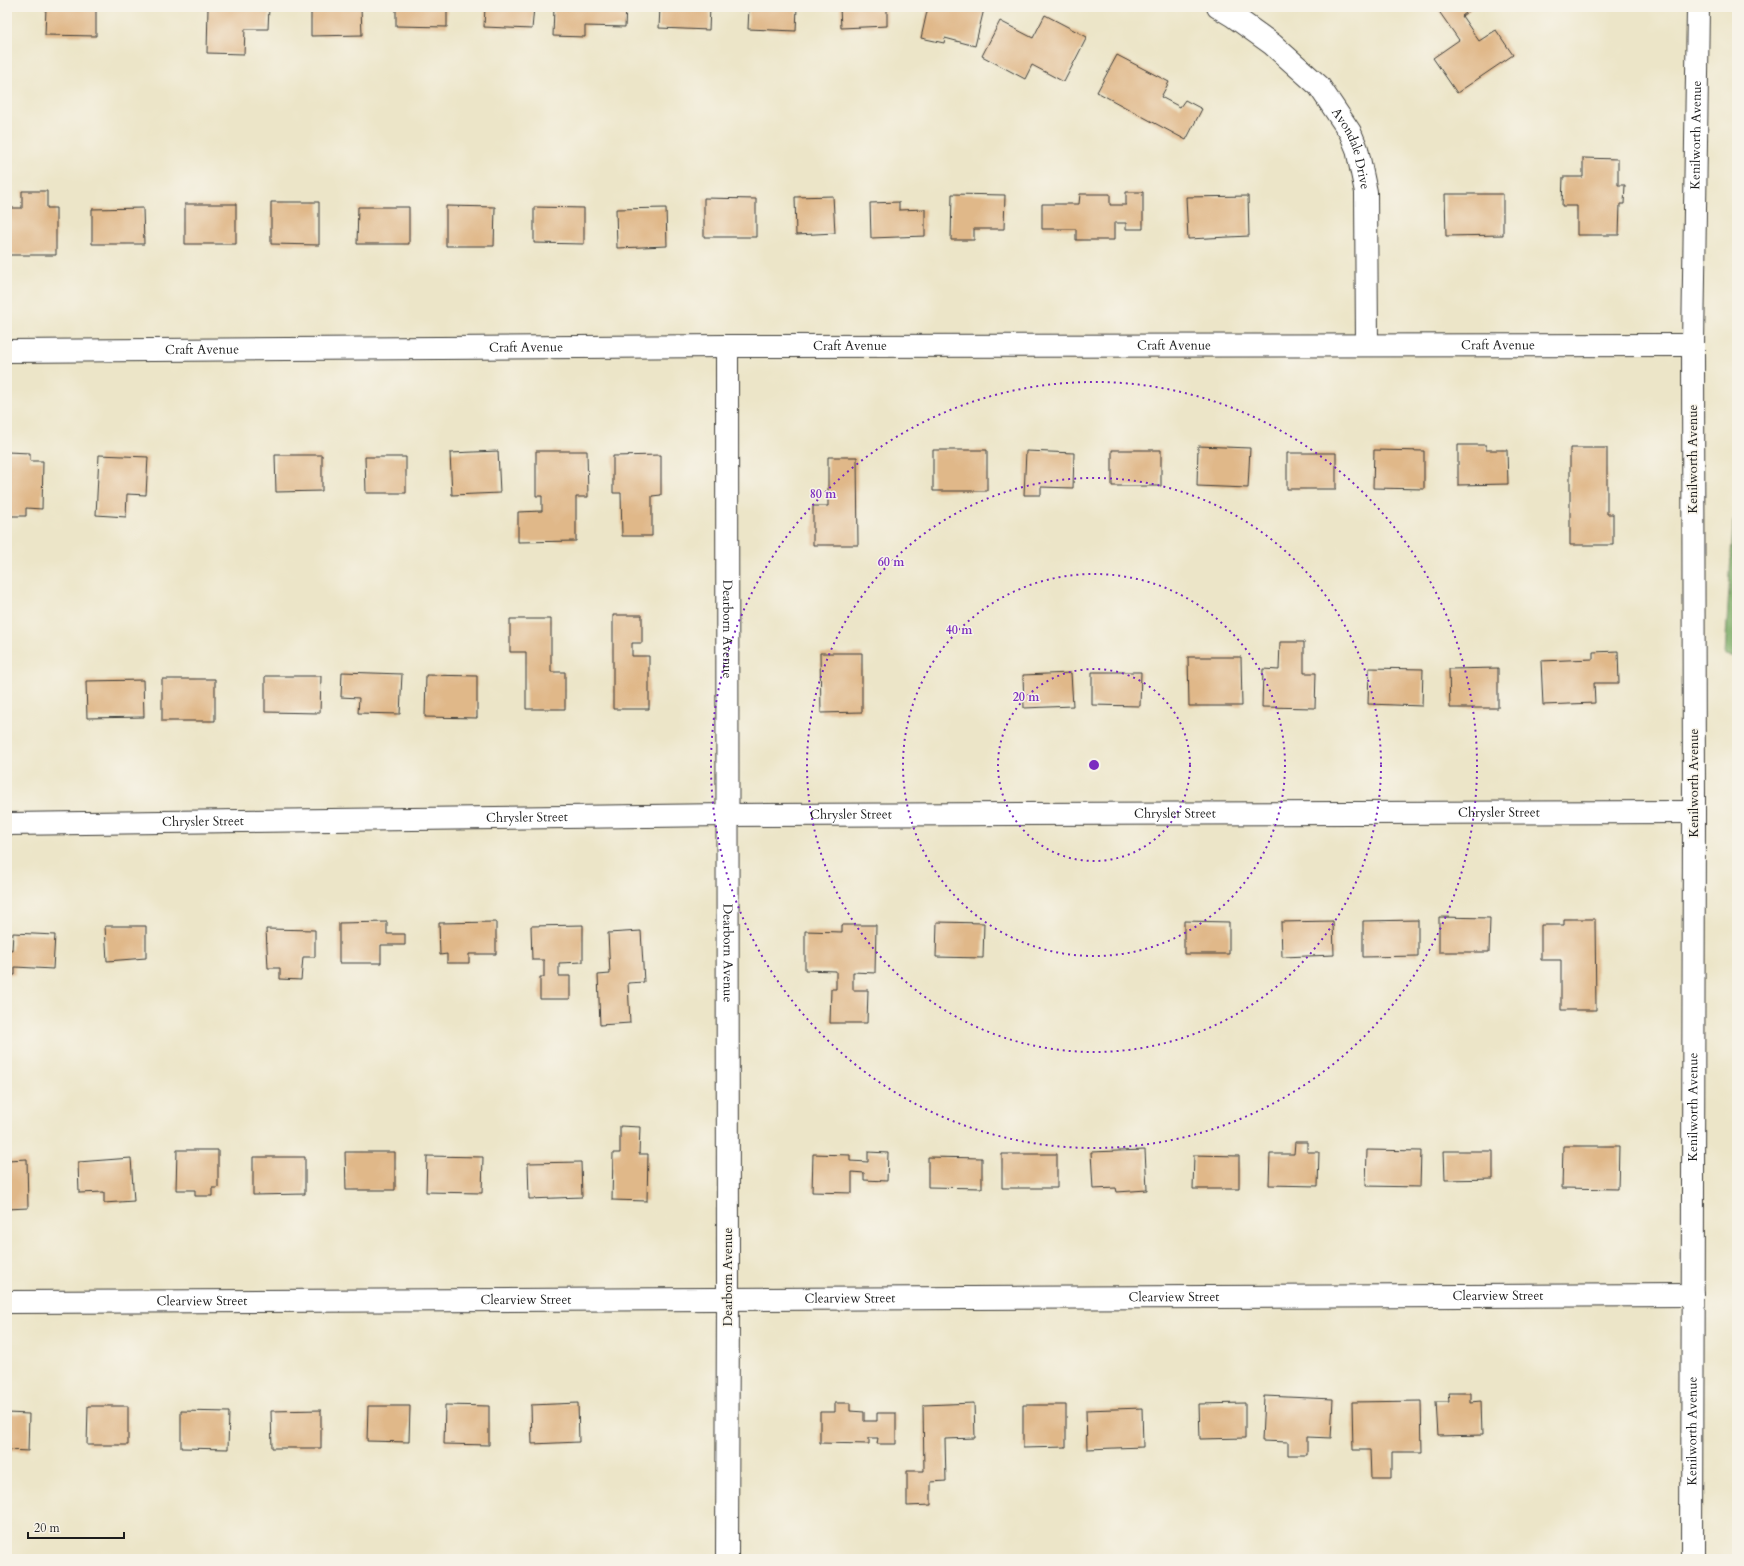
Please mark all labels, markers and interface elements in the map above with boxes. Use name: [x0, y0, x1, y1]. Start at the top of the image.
street label: Kenilworth Avenue: [1686, 80, 1706, 190]
street label: Avondale Drive: [1327, 104, 1374, 191]
street label: Craft Avenue: [1137, 336, 1211, 355]
street label: Craft Avenue: [1461, 336, 1535, 354]
street label: Craft Avenue: [813, 337, 887, 355]
street label: Craft Avenue: [489, 338, 563, 357]
street label: Craft Avenue: [165, 340, 239, 359]
street label: Kenilworth Avenue: [1684, 404, 1702, 514]
text: 80 m: [810, 486, 837, 502]
text: 60 m: [878, 554, 905, 570]
street label: Dearborn Avenue: [718, 580, 736, 678]
text: 40 m: [946, 622, 973, 638]
text: 20 m: [1013, 689, 1040, 705]
street label: Kenilworth Avenue: [1685, 728, 1703, 838]
centre of rings: [1087, 758, 1101, 772]
street label: Chrysler Street: [1458, 803, 1540, 822]
street label: Chrysler Street: [1134, 804, 1216, 823]
street label: Chrysler Street: [810, 805, 892, 824]
street label: Chrysler Street: [486, 808, 568, 827]
street label: Chrysler Street: [162, 812, 244, 831]
street label: Dearborn Avenue: [719, 904, 737, 1002]
street label: Kenilworth Avenue: [1684, 1052, 1702, 1162]
street label: Dearborn Avenue: [719, 1228, 737, 1326]
street label: Clearview Street: [1452, 1287, 1543, 1305]
street label: Clearview Street: [1128, 1288, 1219, 1306]
street label: Clearview Street: [804, 1289, 895, 1308]
street label: Clearview Street: [480, 1291, 571, 1309]
street label: Clearview Street: [157, 1292, 247, 1310]
street label: Kenilworth Avenue: [1683, 1376, 1701, 1486]
scale bar: [28, 1514, 124, 1540]
text: 20 m: [34, 1520, 61, 1536]

